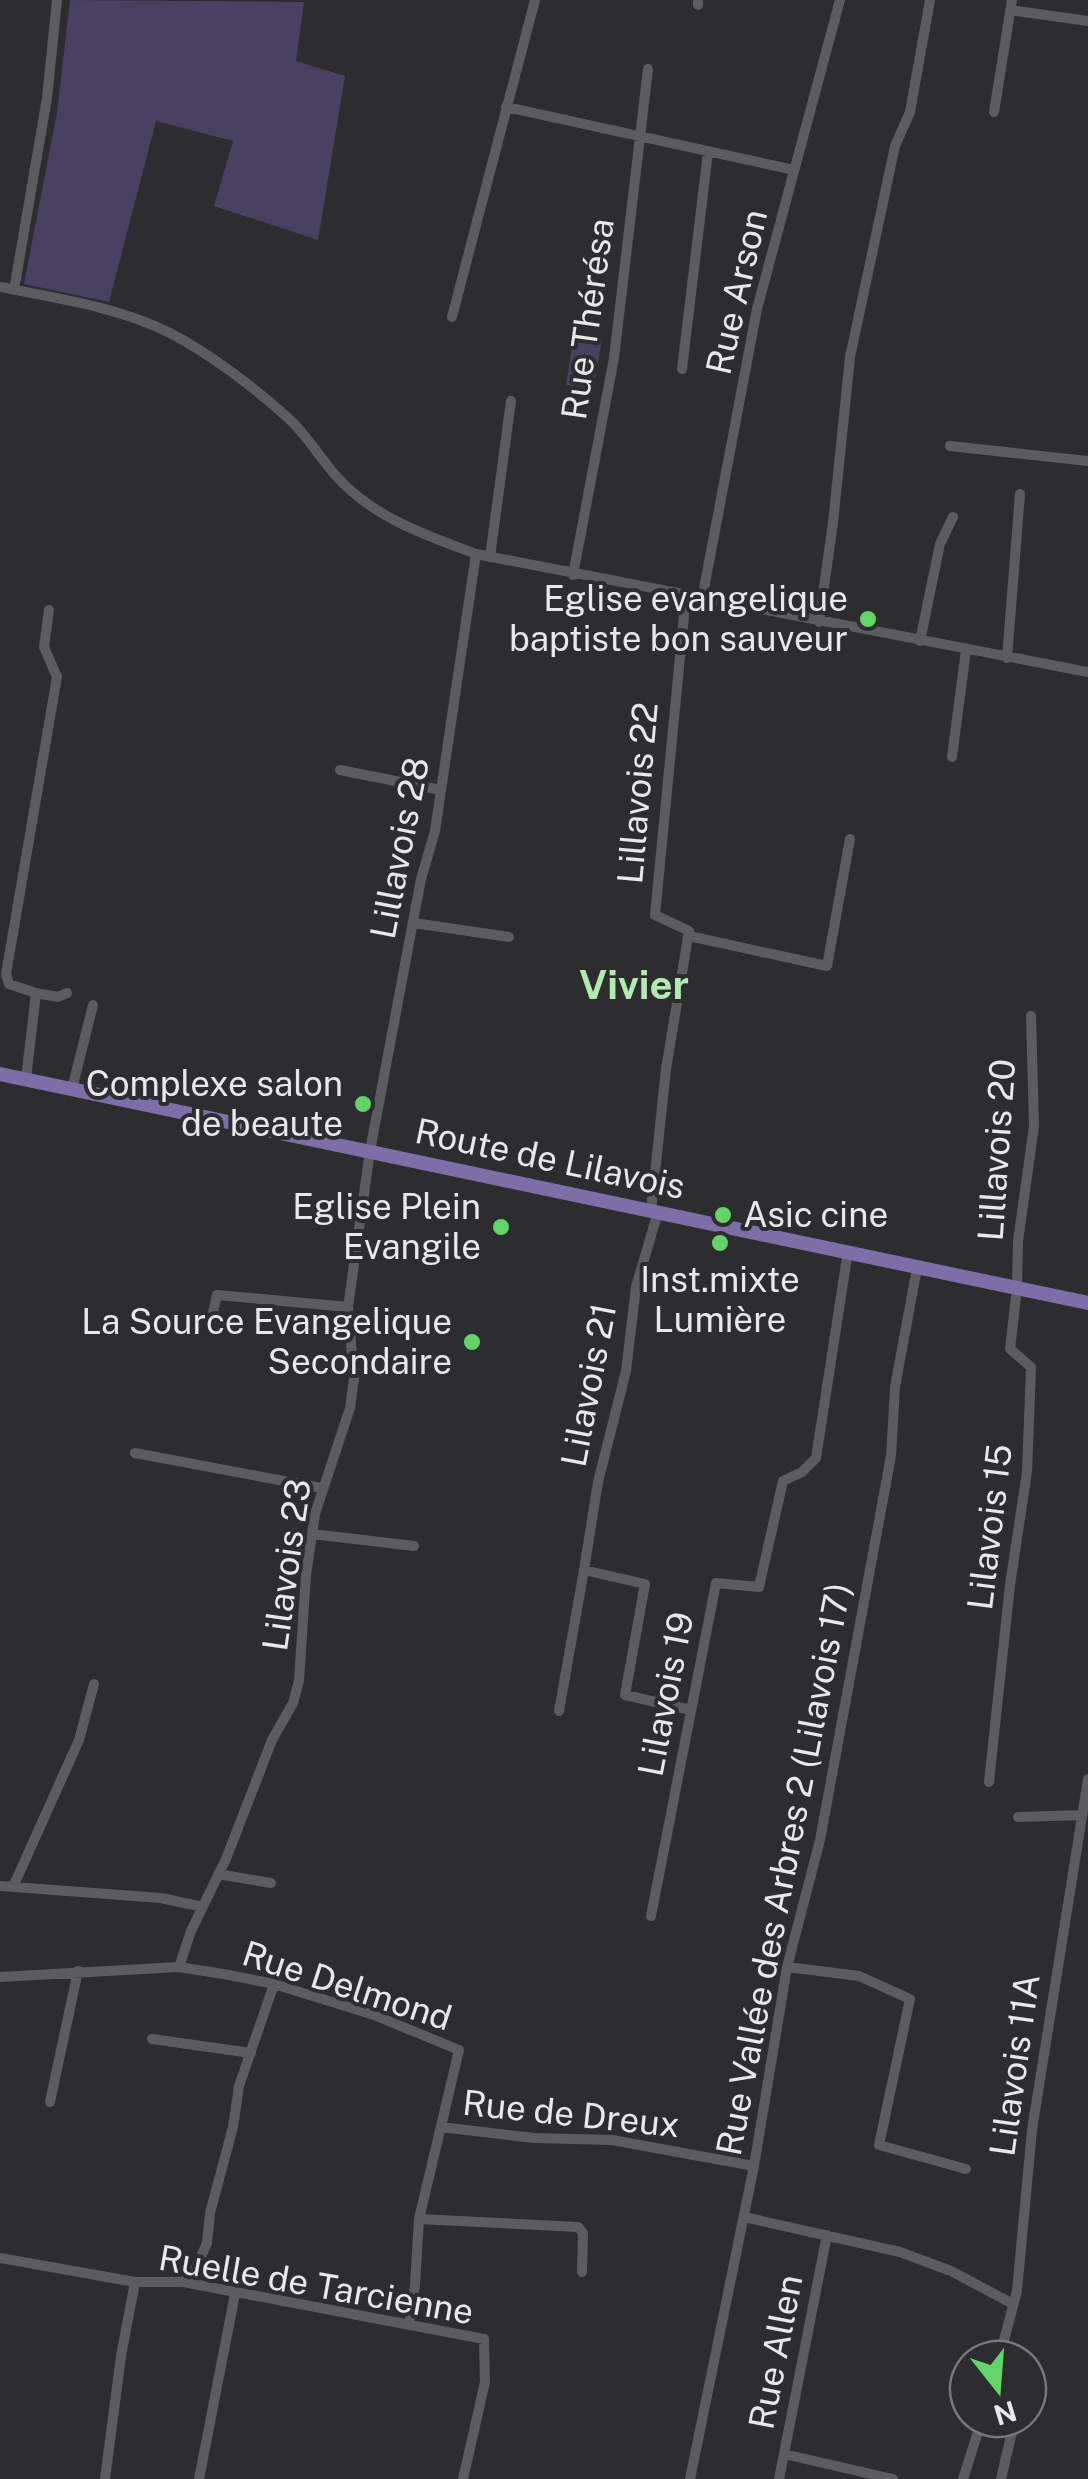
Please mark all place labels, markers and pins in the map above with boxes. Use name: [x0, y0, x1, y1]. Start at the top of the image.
place label: Eglise evangelique baptiste bon sauveur: [509, 578, 848, 659]
marker: Eglise evangelique baptiste bon sauveur: [857, 608, 879, 630]
place label: Complexe salon de beaute: [86, 1063, 343, 1144]
marker: Complexe salon de beaute: [352, 1093, 374, 1115]
place label: Eglise Plein Evangile: [292, 1186, 481, 1267]
place label: Asic cine: [743, 1194, 888, 1235]
marker: Asic cine: [712, 1204, 734, 1226]
marker: Eglise Plein Evangile: [490, 1216, 512, 1238]
marker: Inst.mixte Lumière: [709, 1232, 731, 1254]
place label: Inst.mixte Lumière: [640, 1259, 800, 1340]
place label: La Source Evangelique Secondaire: [81, 1301, 452, 1382]
marker: La Source Evangelique Secondaire: [461, 1331, 483, 1353]

